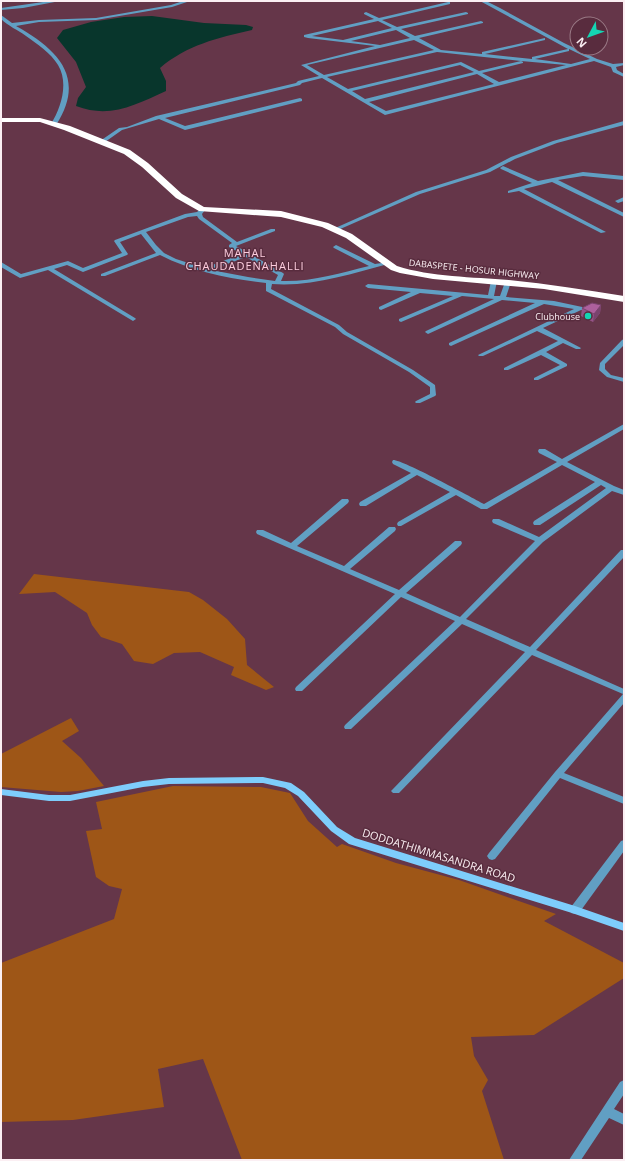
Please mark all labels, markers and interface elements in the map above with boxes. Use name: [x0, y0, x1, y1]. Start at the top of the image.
north arrow: [569, 16, 609, 56]
text: N: [572, 35, 590, 51]
district label: MAHAL CHAUDADENAHALLI: [186, 245, 304, 273]
street label: DABASPETE - HOSUR HIGHWAY: [408, 256, 541, 282]
place label: Clubhouse: [535, 310, 580, 323]
marker: Clubhouse: [583, 311, 593, 321]
street label: DODDATHIMMASANDRA ROAD: [361, 824, 518, 886]

